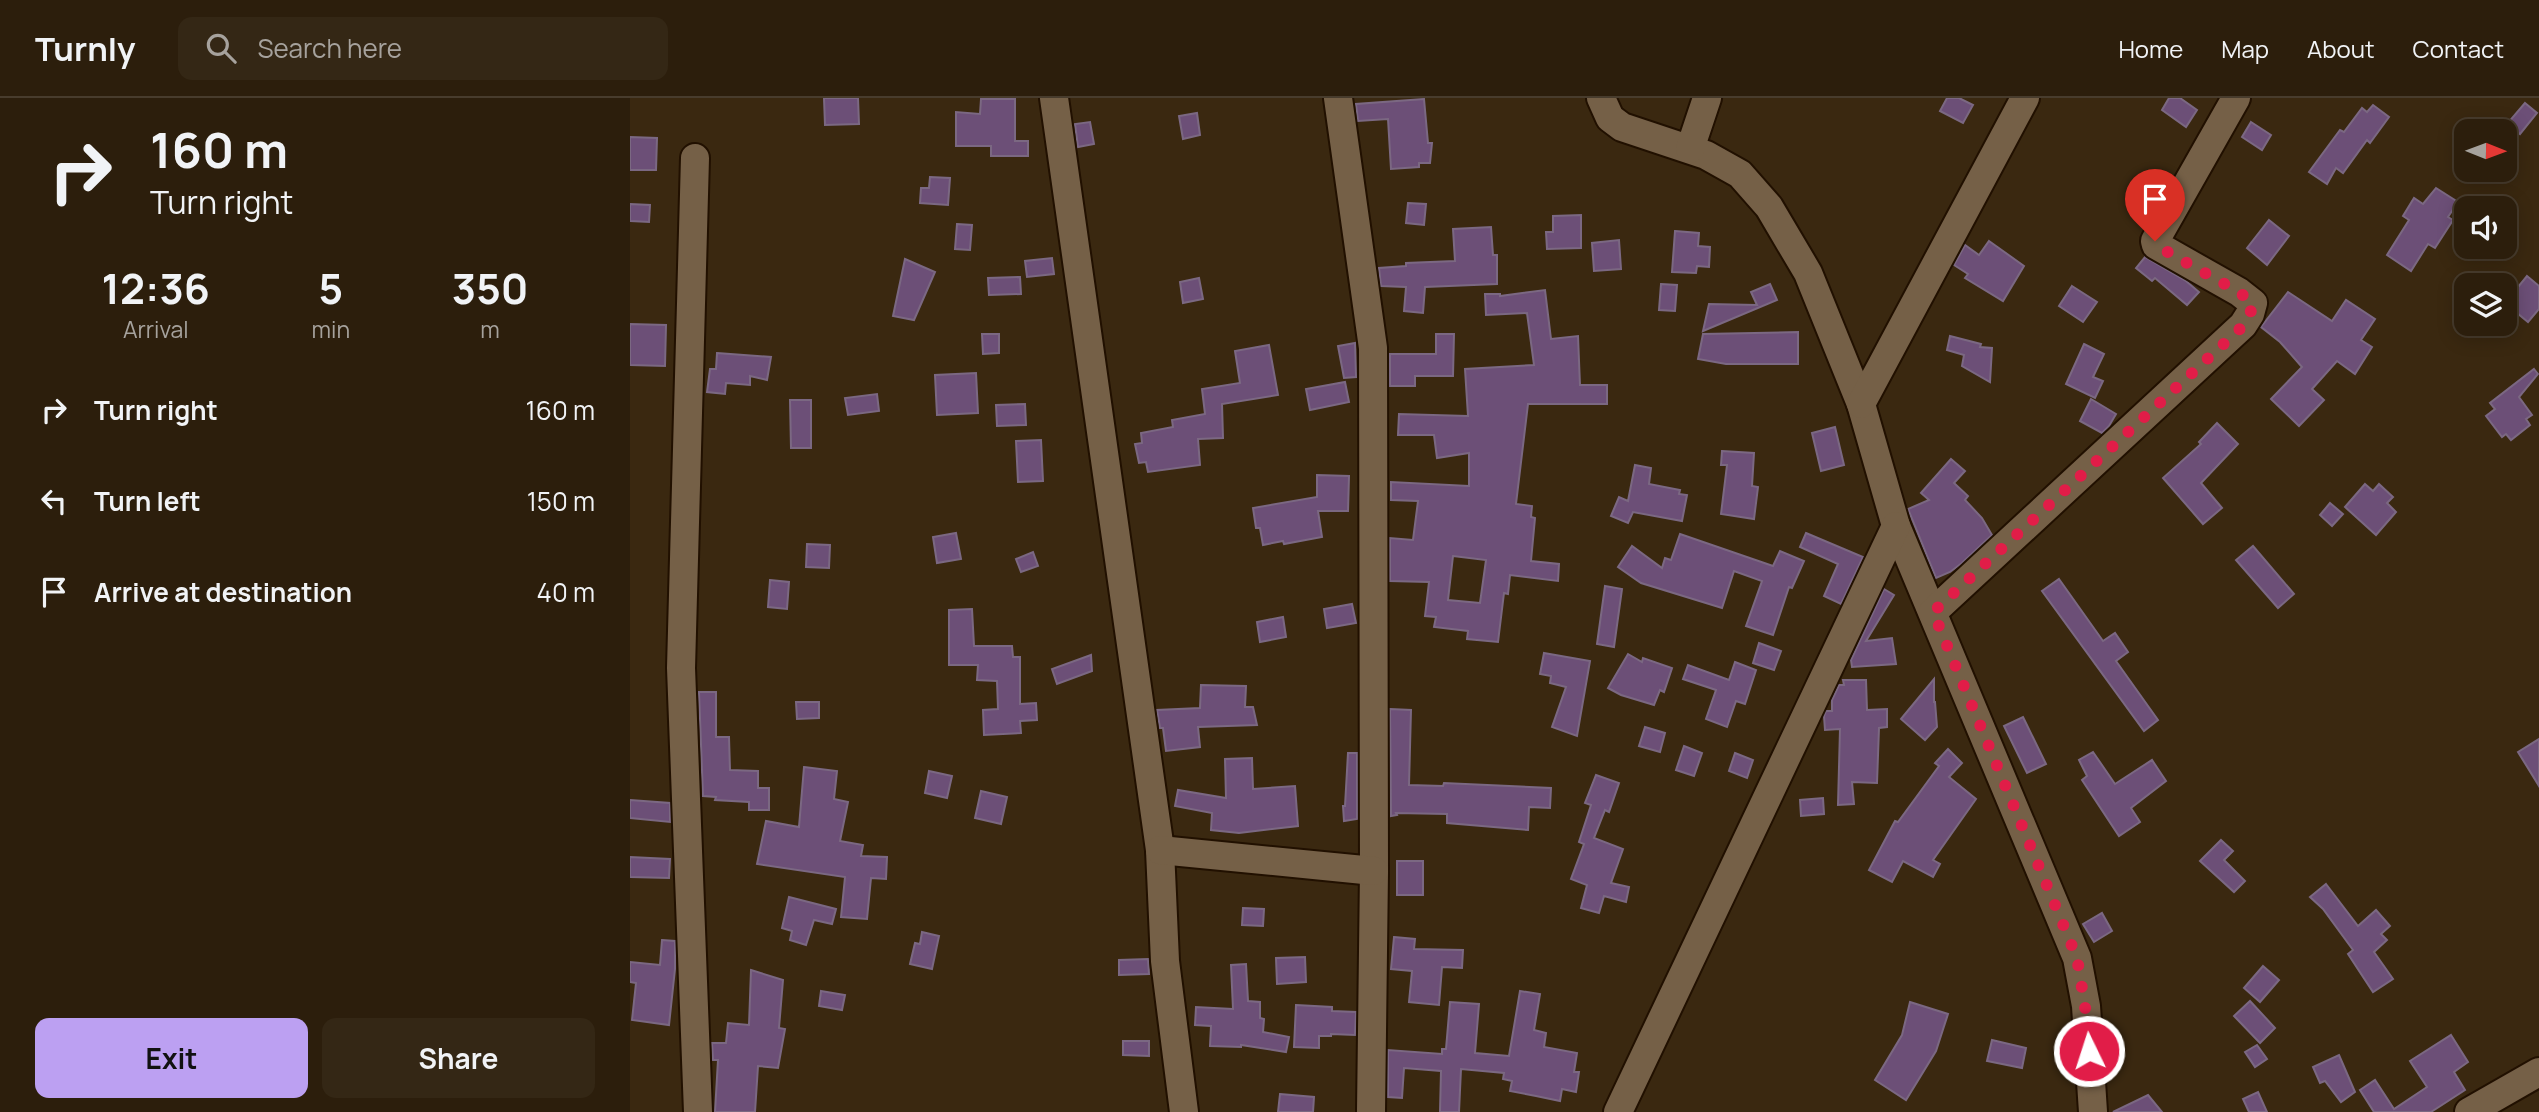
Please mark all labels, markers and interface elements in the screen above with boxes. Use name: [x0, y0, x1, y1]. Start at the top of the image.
search box: [178, 17, 668, 80]
text: Turnly: [35, 26, 136, 71]
icon: search: [202, 29, 240, 67]
text: Search here: [258, 30, 402, 66]
text: Home: [2118, 32, 2183, 65]
text: Map: [2221, 32, 2269, 65]
text: About: [2307, 32, 2375, 65]
text: Contact: [2413, 32, 2504, 65]
text: 160 m: [150, 116, 288, 183]
north arrow: [2454, 119, 2516, 182]
map controls: [2454, 119, 2517, 336]
icon: right: [35, 126, 126, 217]
pin: [2125, 169, 2185, 241]
text: Turn right: [150, 180, 293, 224]
icon: arrive: [2136, 180, 2174, 218]
button: sound: [2454, 196, 2517, 259]
text: 12:36: [102, 259, 210, 317]
text: 5: [319, 259, 343, 317]
text: 350: [452, 259, 528, 317]
button: layers: [2454, 273, 2517, 336]
text: Arrival: [123, 313, 189, 345]
text: min: [312, 313, 350, 345]
text: m: [480, 313, 500, 345]
icon: right: [35, 391, 73, 429]
text: Turn right: [94, 392, 218, 428]
text: 160 m: [526, 392, 595, 428]
icon: left: [35, 482, 73, 520]
text: Turn left: [94, 483, 201, 519]
text: 150 m: [527, 483, 595, 519]
icon: arrive: [35, 573, 73, 611]
text: Arrive at destination: [94, 574, 352, 610]
text: 40 m: [537, 574, 595, 610]
position arrow: [2052, 1014, 2126, 1088]
button: Exit: [35, 1018, 308, 1098]
button: Share: [322, 1018, 595, 1098]

